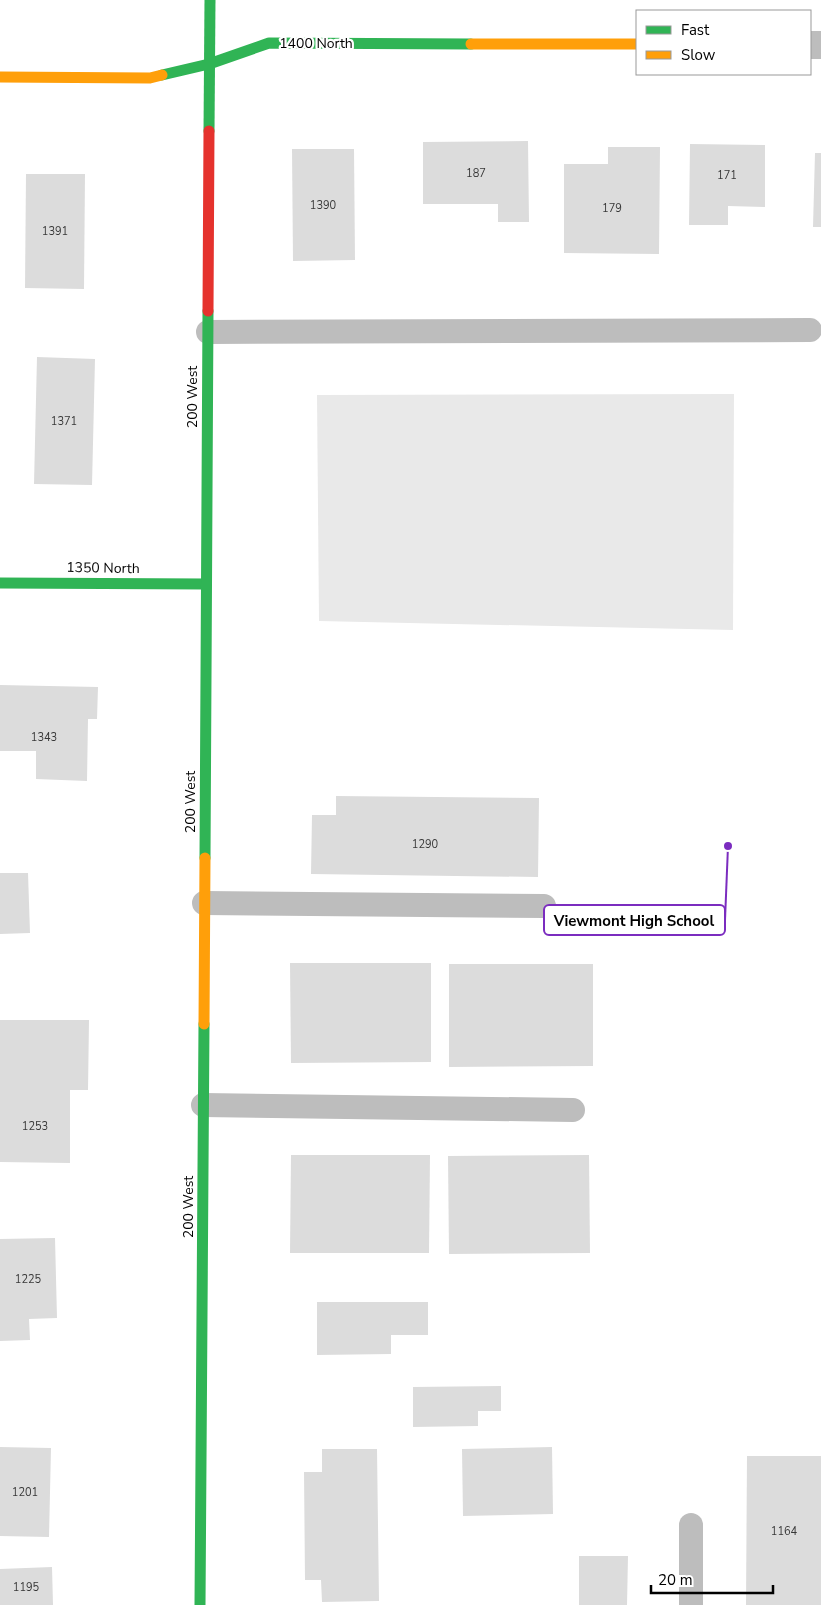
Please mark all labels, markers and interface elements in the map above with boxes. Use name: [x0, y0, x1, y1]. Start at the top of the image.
legend: [636, 10, 811, 75]
text: Fast: [681, 20, 710, 40]
street label: 1400 North: [279, 34, 353, 53]
text: Slow: [681, 45, 716, 65]
house number: 187: [466, 166, 486, 181]
house number: 171: [717, 168, 737, 183]
house number: 1390: [310, 198, 337, 213]
house number: 179: [602, 201, 622, 216]
house number: 1391: [42, 224, 68, 239]
street label: 200 West: [183, 366, 202, 428]
house number: 1371: [51, 414, 77, 429]
street label: 1350 North: [66, 558, 140, 578]
house number: 1343: [31, 730, 57, 745]
street label: 200 West: [181, 771, 200, 833]
house number: 1290: [412, 837, 439, 852]
callout: Viewmont High School: [544, 905, 725, 935]
text: Viewmont High School: [553, 911, 714, 931]
house number: 1253: [22, 1119, 48, 1134]
street label: 200 West: [179, 1176, 198, 1238]
house number: 1225: [15, 1272, 42, 1287]
house number: 1201: [12, 1485, 38, 1500]
house number: 1164: [771, 1524, 798, 1539]
scale bar: [651, 1562, 774, 1594]
text: 20 m: [658, 1570, 693, 1590]
house number: 1195: [13, 1580, 40, 1595]

